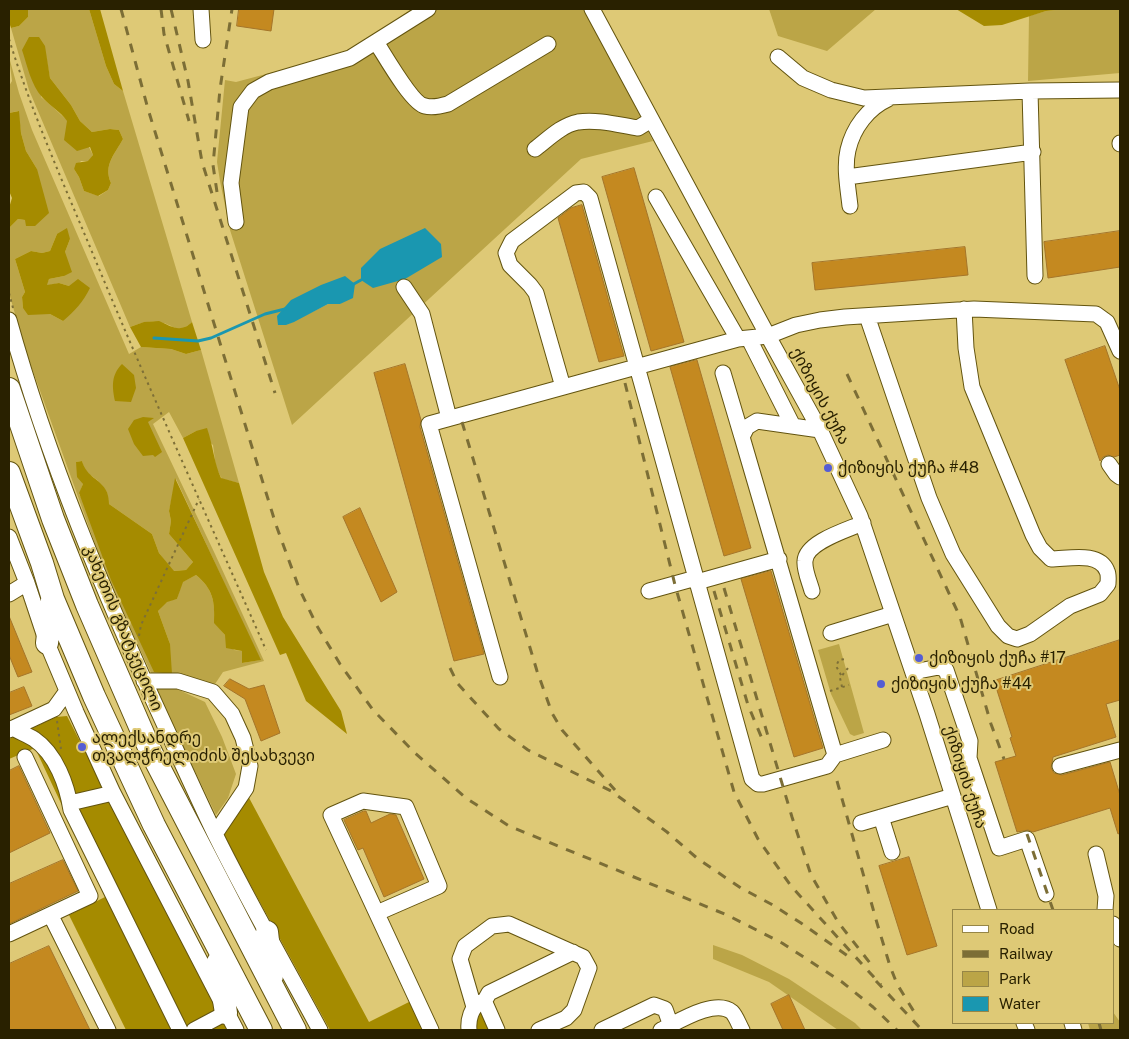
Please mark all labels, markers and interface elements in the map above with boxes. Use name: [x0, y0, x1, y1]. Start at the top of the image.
street label: ქიზიყის ქუჩა: [786, 344, 854, 448]
place label: ქიზიყის ქუჩა #48: [838, 458, 979, 478]
marker: ქიზიყის ქუჩა #48: [822, 462, 834, 474]
street label: კახეთის გზატკეცილი: [79, 542, 167, 714]
place label: ქიზიყის ქუჩა #17: [929, 648, 1066, 668]
marker: ქიზიყის ქუჩა #17: [913, 652, 925, 664]
place label: ქიზიყის ქუჩა #44: [891, 674, 1032, 694]
marker: ქიზიყის ქუჩა #44: [875, 678, 887, 690]
street label: ქიზიყის ქუჩა: [939, 723, 991, 831]
place label: ალექსანდრე თვალჭრელიძის შესახვევი: [92, 728, 315, 766]
marker: ალექსანდრე თვალჭრელიძის შესახვევი: [76, 741, 88, 753]
legend: [952, 909, 1114, 1024]
text: Road: [999, 920, 1035, 937]
text: Railway: [999, 945, 1053, 962]
text: Park: [999, 970, 1031, 987]
text: Water: [999, 995, 1041, 1012]

